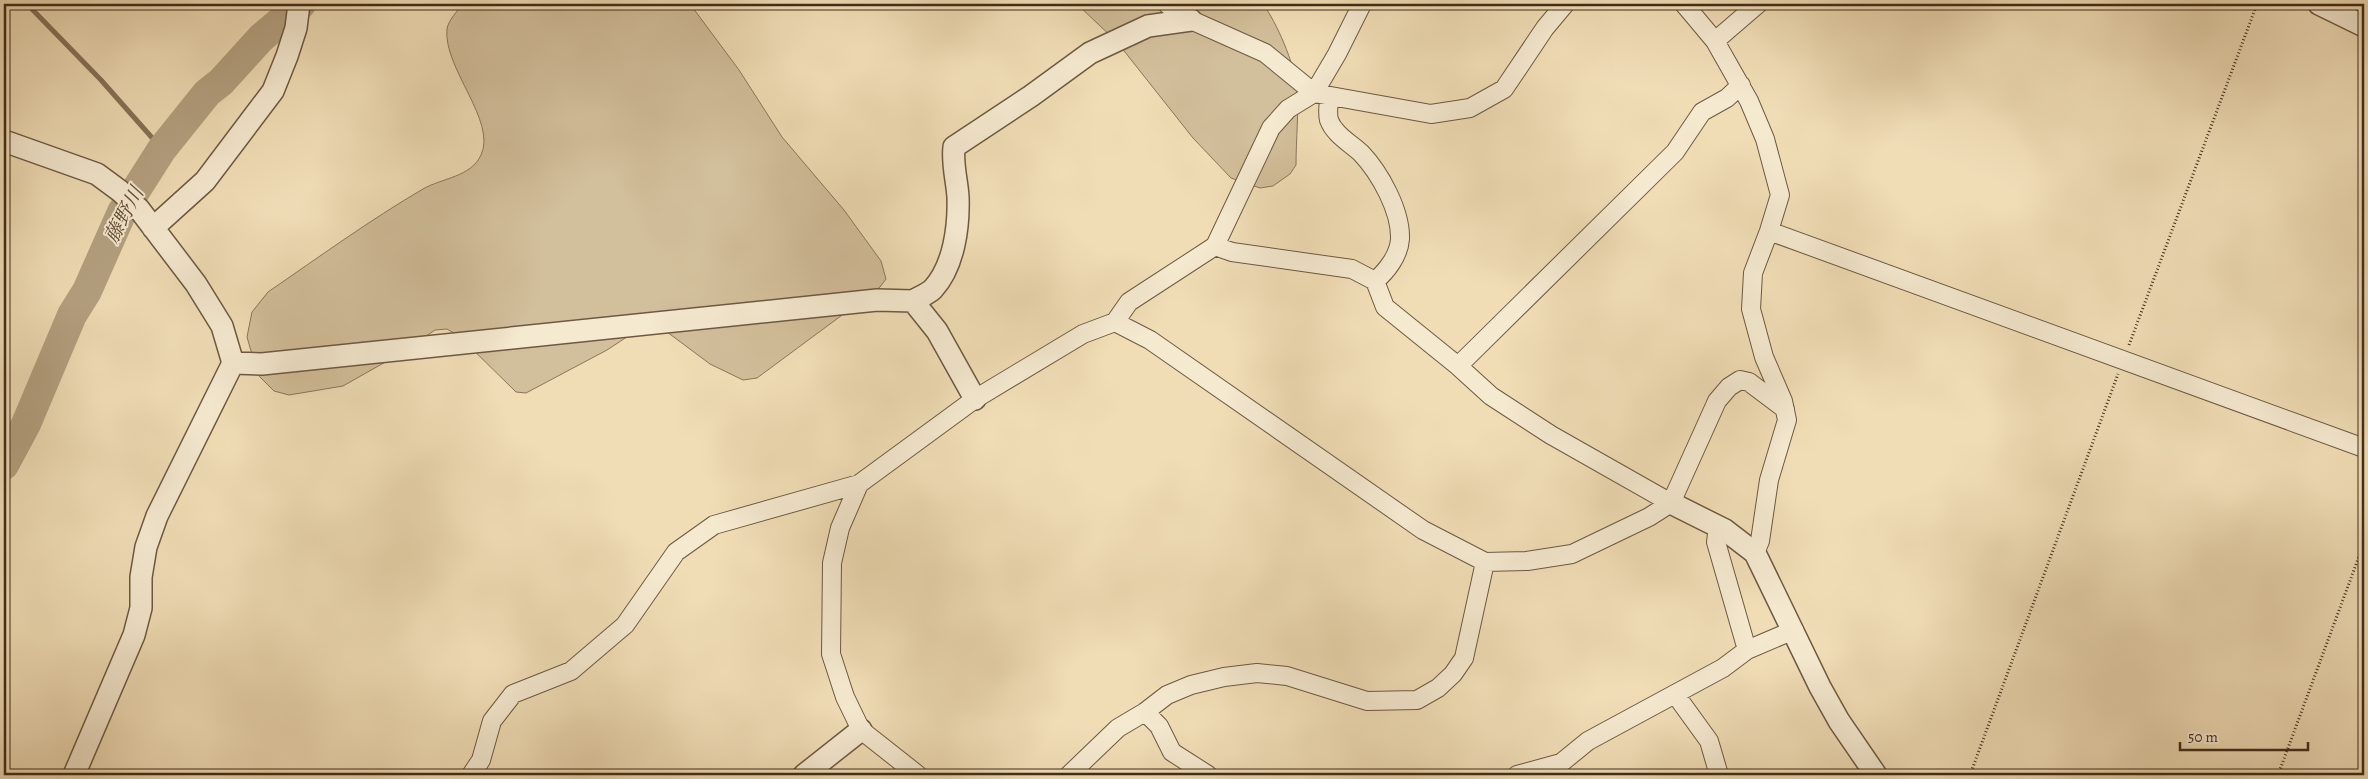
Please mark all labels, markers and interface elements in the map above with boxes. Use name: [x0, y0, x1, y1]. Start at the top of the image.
water label: 藤野川: [98, 180, 151, 248]
scale bar: [2180, 719, 2308, 751]
text: 50 m: [2188, 727, 2218, 747]

